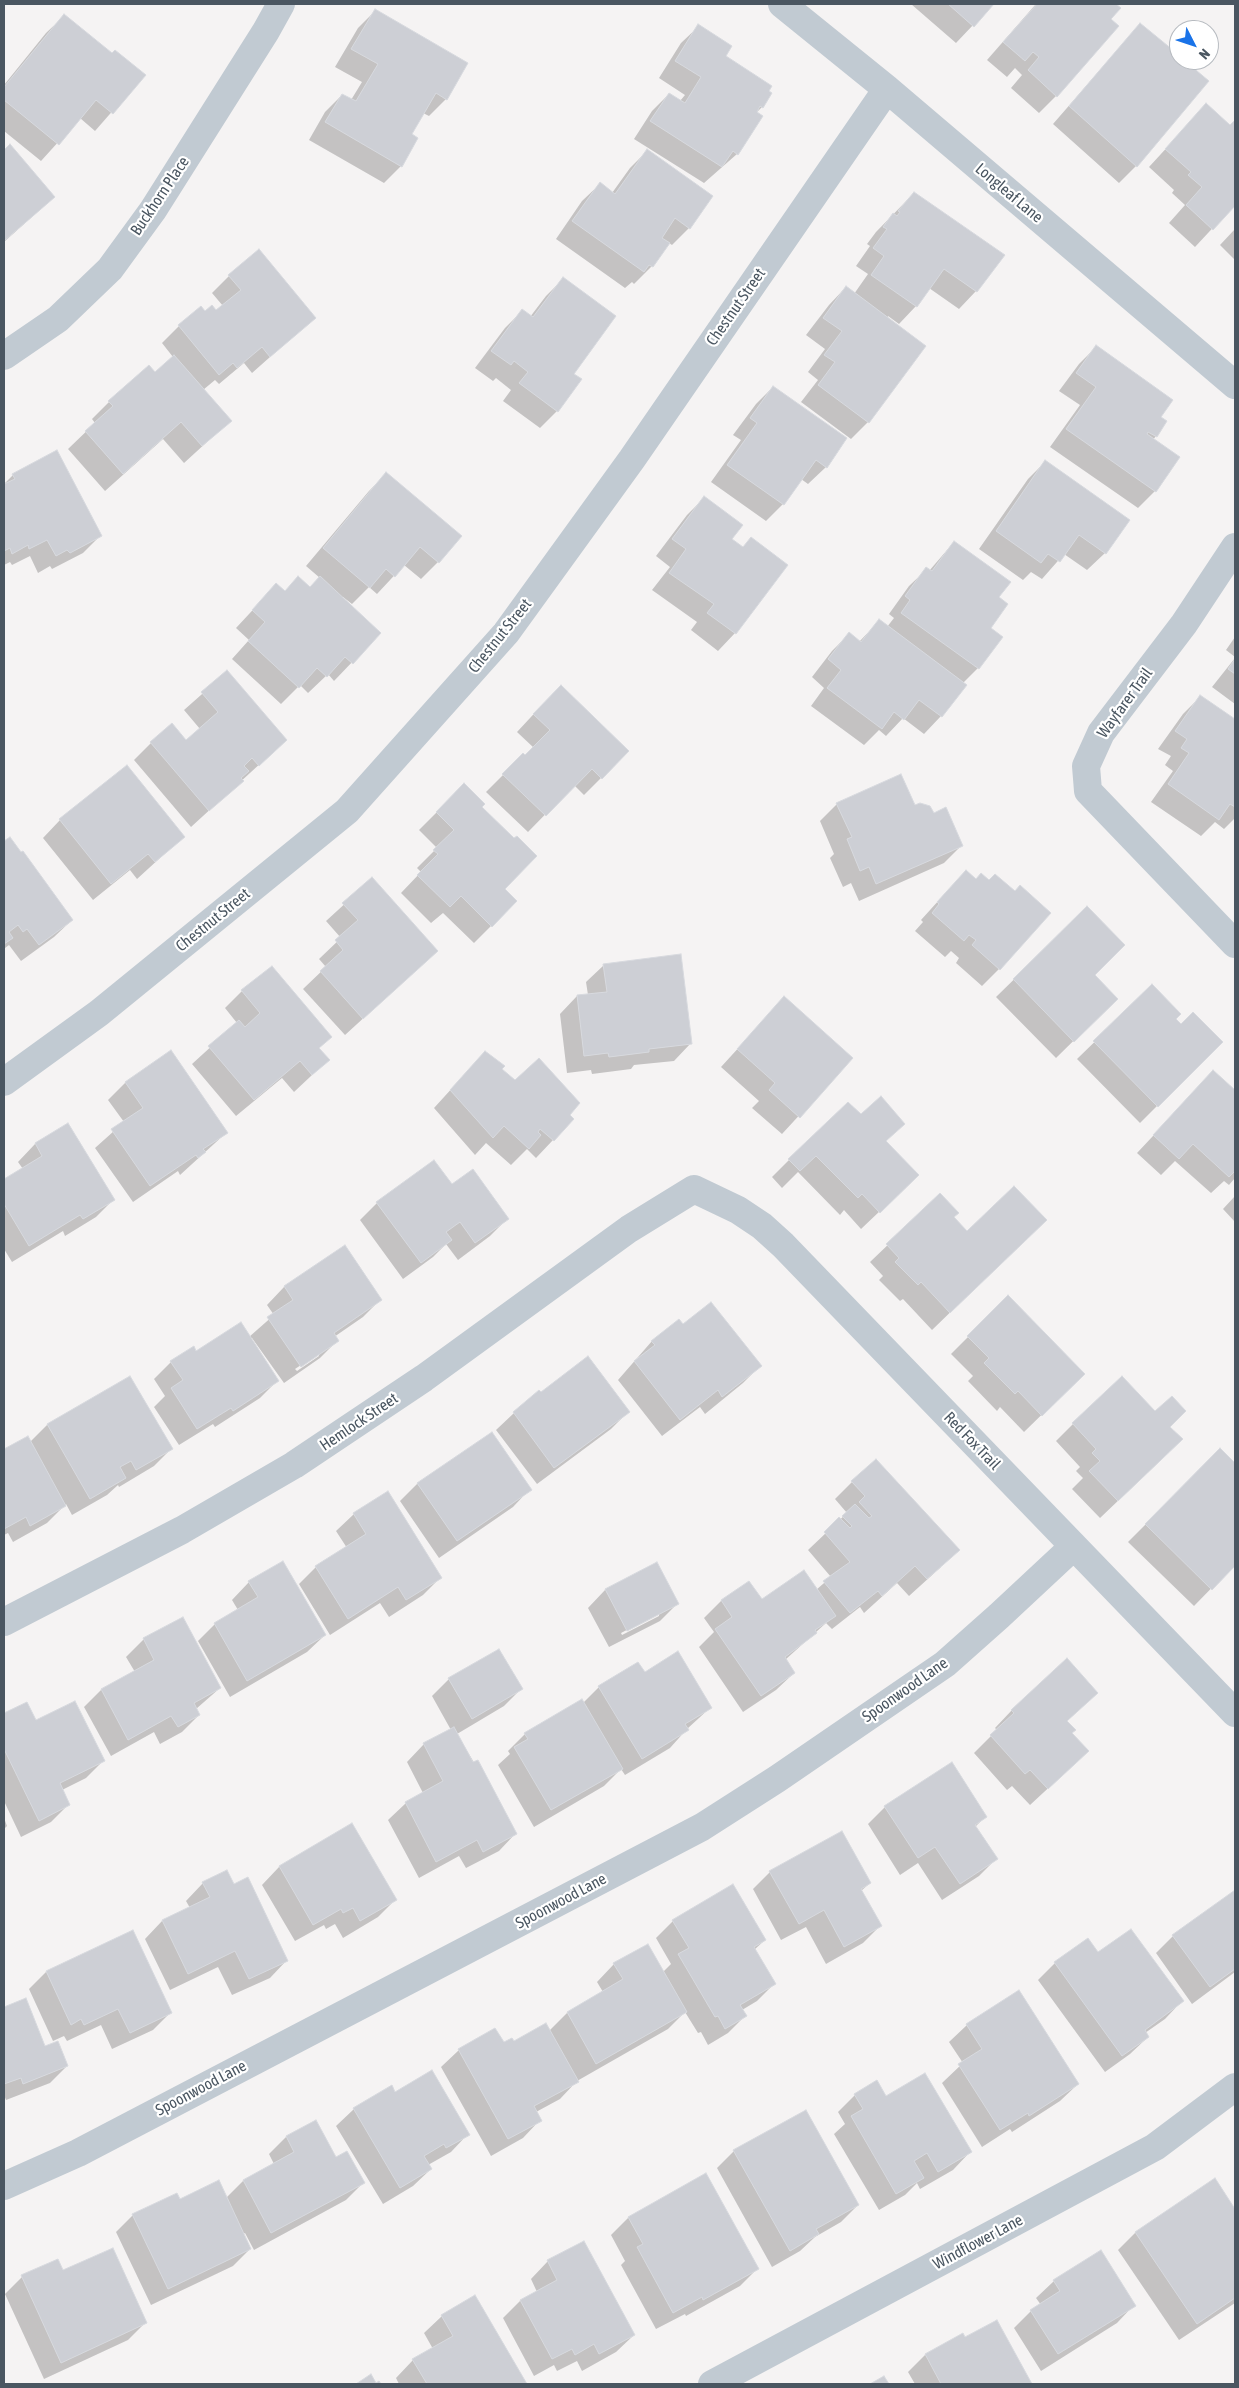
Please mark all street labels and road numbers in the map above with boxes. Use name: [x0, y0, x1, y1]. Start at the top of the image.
street label: Buckhorn Place: [127, 153, 193, 239]
street label: Longleaf Lane: [971, 159, 1047, 227]
street label: Chestnut Street: [702, 265, 770, 349]
street label: Chestnut Street: [464, 595, 536, 677]
street label: Wayfarer Trail: [1093, 664, 1157, 742]
street label: Chestnut Street: [172, 884, 254, 956]
street label: Hemlock Street: [316, 1389, 402, 1455]
street label: Red Fox Trail: [940, 1408, 1004, 1474]
street label: Spoonwood Lane: [859, 1653, 951, 1727]
street label: Spoonwood Lane: [512, 1869, 610, 1933]
street label: Spoonwood Lane: [152, 2056, 250, 2120]
street label: Windflower Lane: [930, 2210, 1026, 2274]

